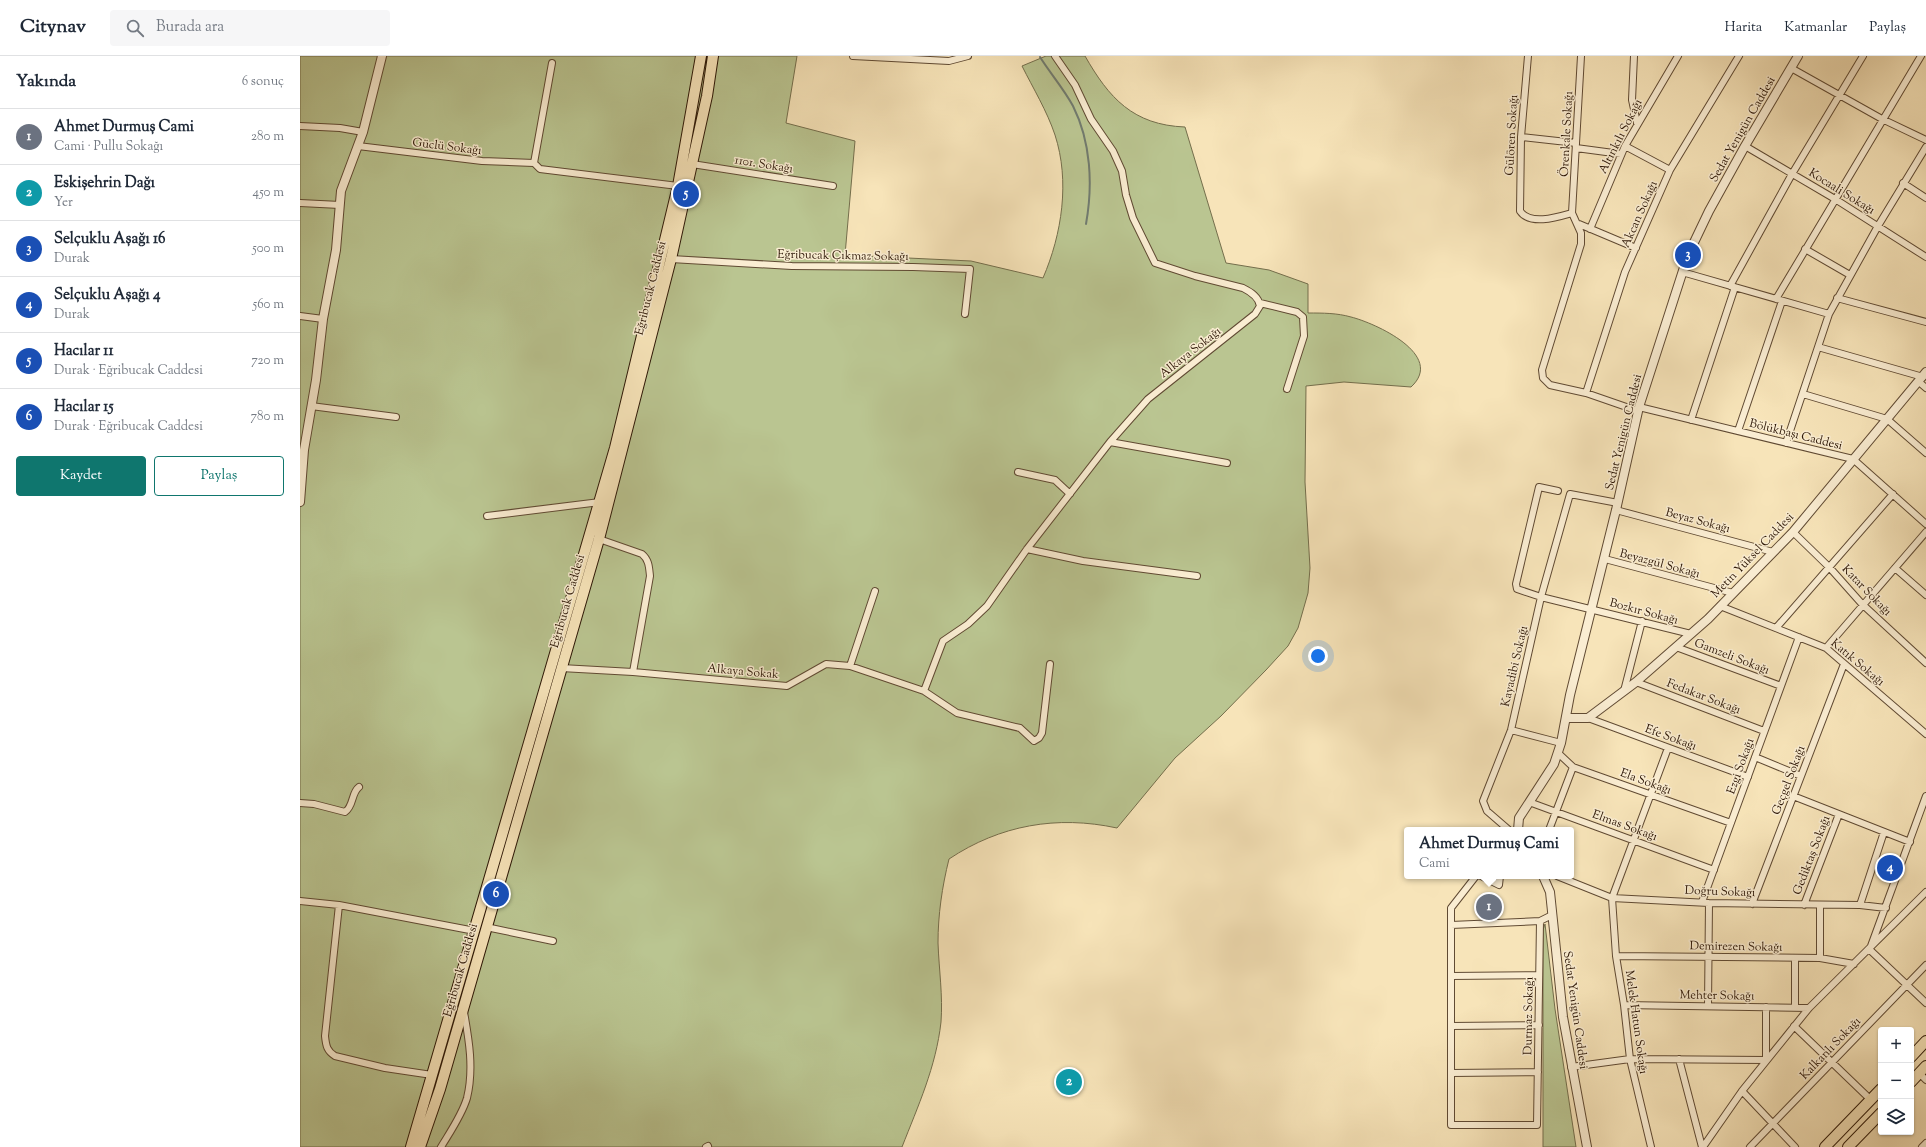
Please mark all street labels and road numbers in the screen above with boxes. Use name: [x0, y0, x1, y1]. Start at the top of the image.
street label: Sedat Yenigün Caddesi: [1705, 73, 1781, 186]
street label: Örenkale Sokağı: [1556, 90, 1578, 177]
street label: Gülören Sokağı: [1501, 94, 1523, 176]
street label: Altınkılı Sokağı: [1594, 95, 1648, 177]
street label: Güclü Sokağı: [411, 134, 483, 160]
street label: 1101. Sokağı: [733, 152, 795, 179]
street label: Kocaali Sokağı: [1805, 164, 1879, 220]
street label: Akcan Sokağı: [1617, 178, 1663, 251]
street label: Eğribucak Caddesi: [631, 239, 671, 337]
street label: Eğribucak Çıkmaz Sokağı: [777, 246, 909, 266]
street label: Alkaya Sokağı: [1156, 323, 1226, 383]
street label: Sedat Yenigün Caddesi: [1601, 372, 1647, 492]
street label: Bölükbaşı Caddesi: [1747, 415, 1845, 455]
street label: Beyaz Sokağı: [1663, 504, 1733, 538]
street label: Metin Yüksel Caddesi: [1707, 508, 1799, 603]
street label: Beyazgül Sokağı: [1618, 545, 1702, 583]
street label: Eğribucak Caddesi: [546, 552, 590, 650]
street label: Katar Sokağı: [1837, 561, 1896, 621]
street label: Bozkır Sokağı: [1607, 594, 1681, 630]
street label: Kayadibi Sokağı: [1497, 623, 1533, 709]
street label: Gamzeli Sokağı: [1691, 634, 1773, 680]
street label: Katık Sokağı: [1826, 635, 1889, 691]
street label: Alkaya Sokak: [707, 660, 780, 684]
street label: Fedakar Sokağı: [1664, 675, 1744, 720]
street label: Efe Sokağı: [1642, 720, 1700, 756]
street label: Ezgi Sokağı: [1722, 735, 1760, 797]
street label: Geçgel Sokağı: [1767, 743, 1811, 818]
street label: Ela Sokağı: [1617, 764, 1674, 800]
street label: Elmas Sokağı: [1590, 806, 1660, 846]
street label: Gediktaş Sokağı: [1789, 812, 1836, 898]
street label: Doğru Sokağı: [1684, 882, 1756, 902]
street label: Eğribucak Caddesi: [439, 921, 483, 1019]
street label: Demirezen Sokağı: [1689, 937, 1783, 957]
street label: Sedat Yenigün Caddesi: [1558, 950, 1592, 1071]
street label: Melek Hatun Sokağı: [1620, 969, 1652, 1076]
street label: Durmaz Sokağı: [1519, 976, 1539, 1055]
street label: Mehter Sokağı: [1679, 986, 1755, 1006]
street label: Kalkanlı Sokağı: [1796, 1013, 1866, 1084]

